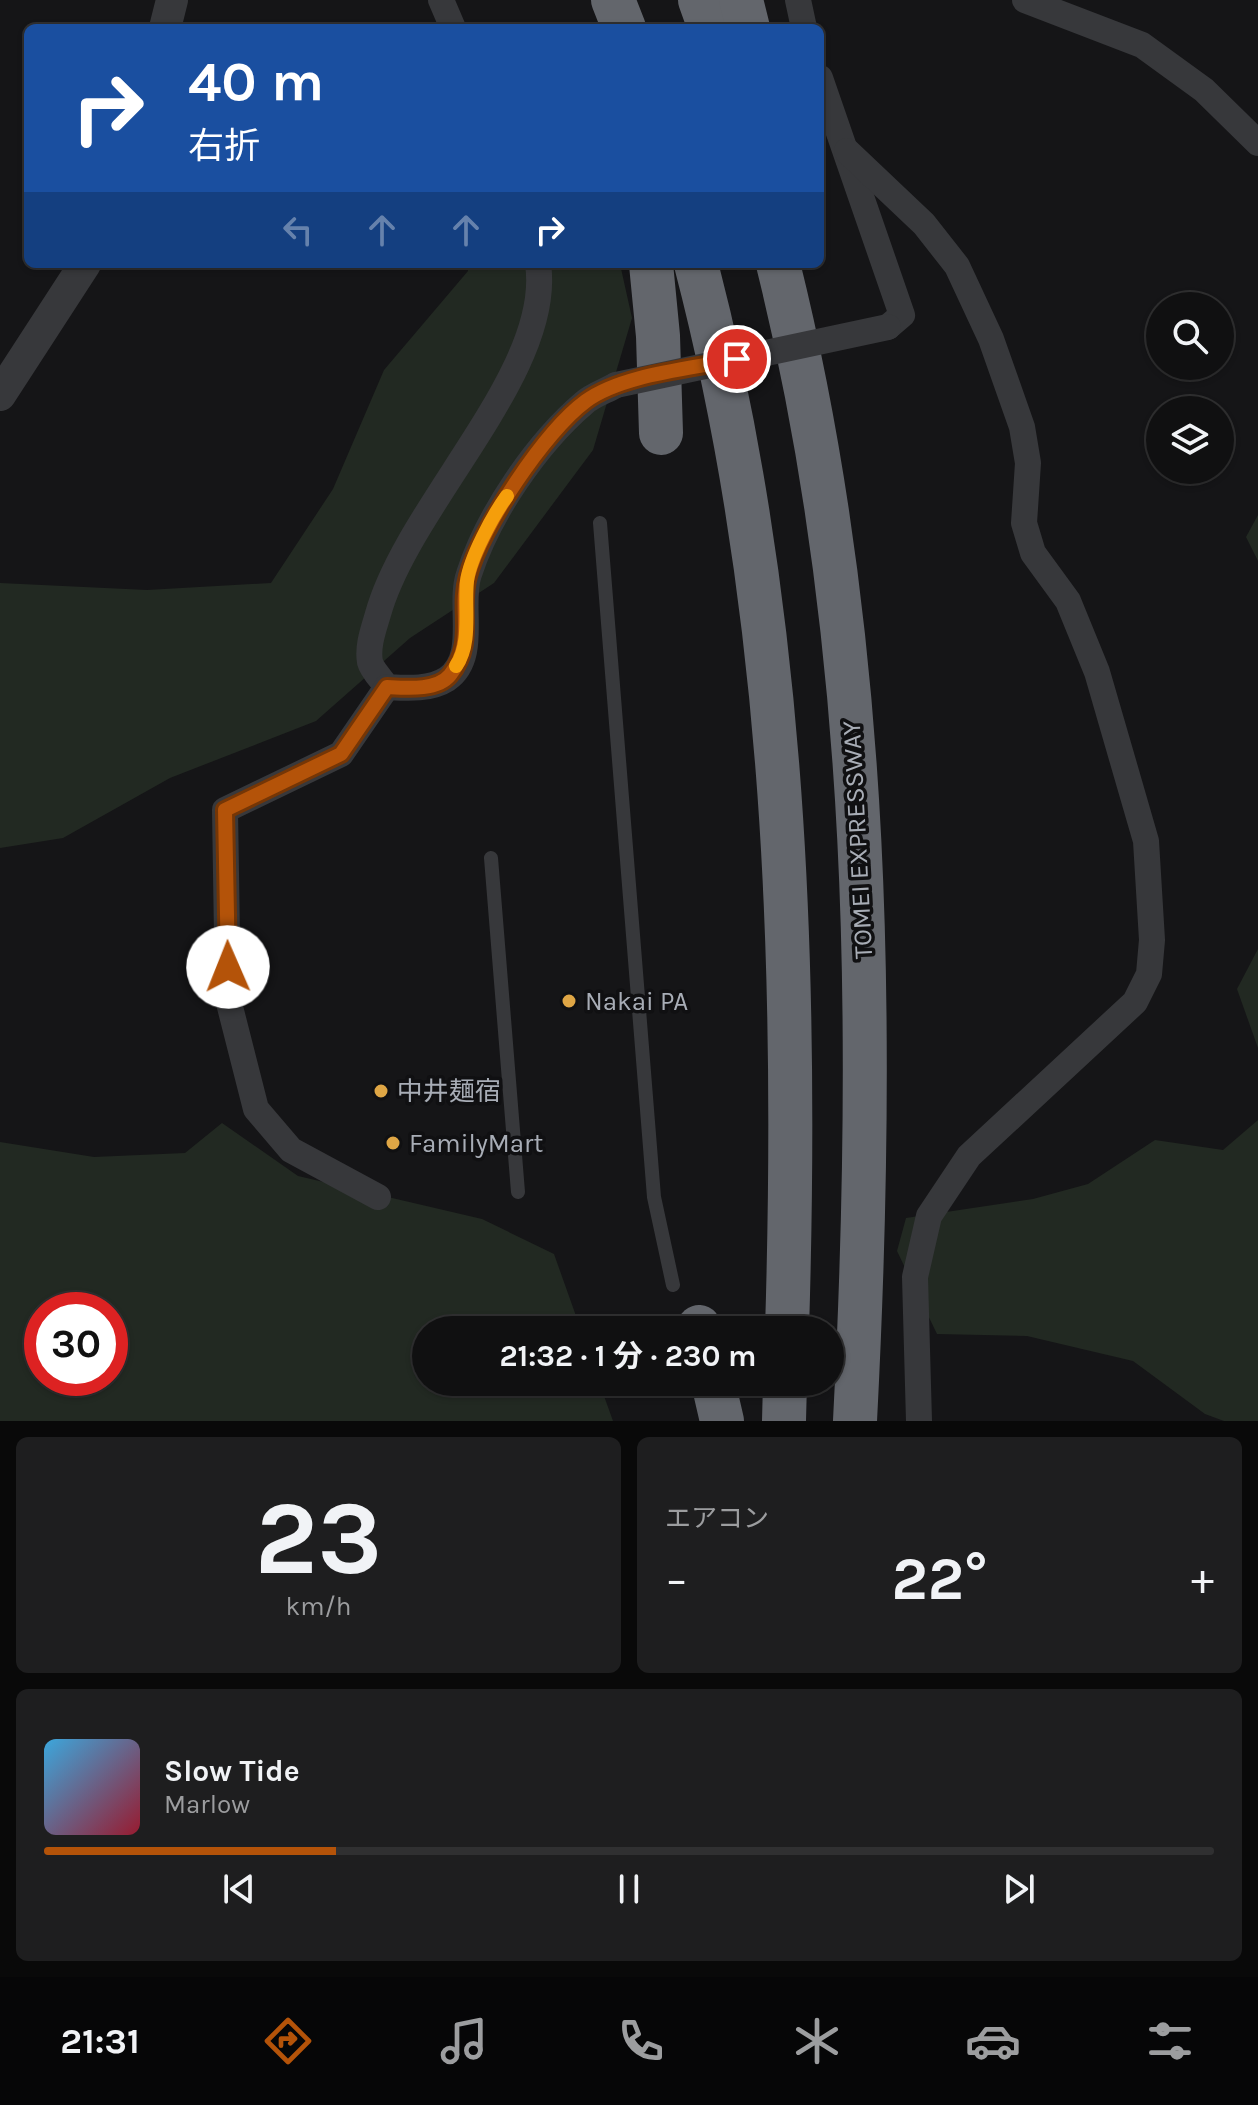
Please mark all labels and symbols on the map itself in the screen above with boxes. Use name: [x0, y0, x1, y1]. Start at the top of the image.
pin: [703, 325, 771, 393]
street label: TOMEI EXPRESSWAY: [836, 719, 879, 960]
position arrow: [186, 925, 270, 1009]
place label: Nakai PA: [585, 986, 688, 1017]
marker: Nakai PA: [560, 992, 578, 1010]
place label: 中井麺宿: [397, 1076, 501, 1107]
marker: 中井麺宿: [372, 1082, 390, 1100]
place label: FamilyMart: [409, 1128, 544, 1159]
marker: FamilyMart: [384, 1134, 402, 1152]
speed limit sign: 30: [24, 1292, 128, 1396]

